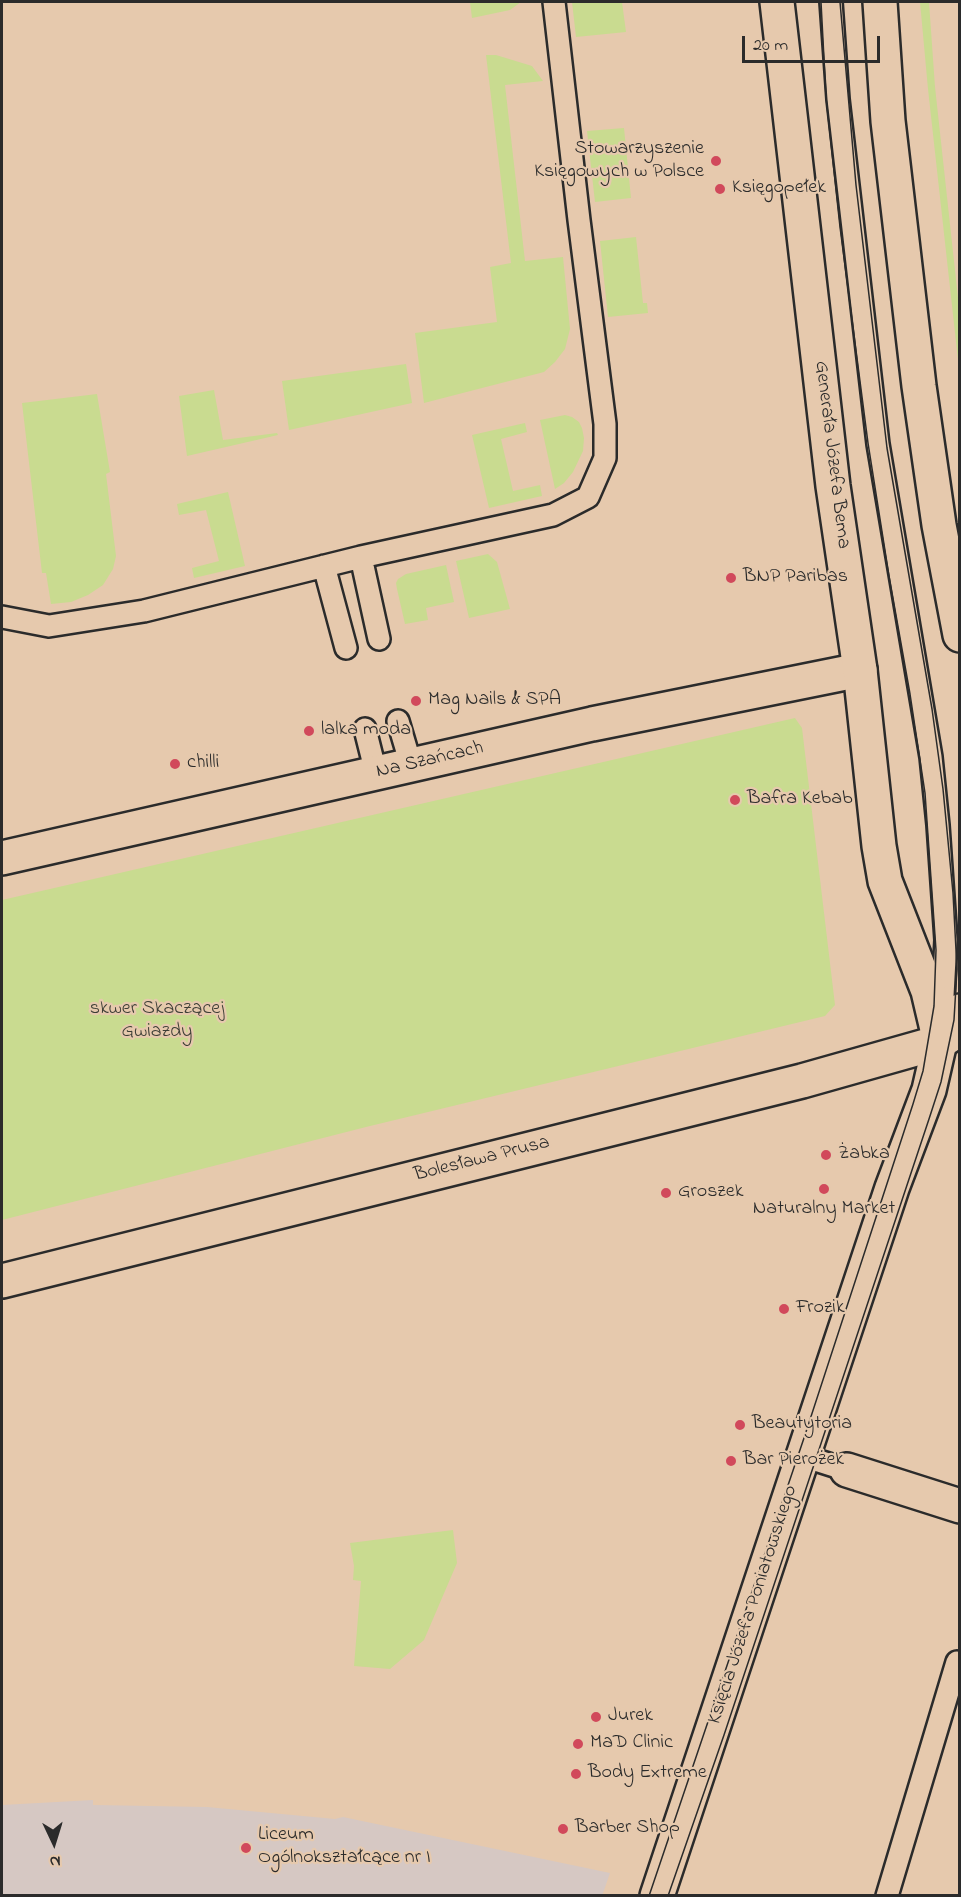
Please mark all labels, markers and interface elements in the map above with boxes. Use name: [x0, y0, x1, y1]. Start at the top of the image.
scale bar: [745, 24, 883, 62]
text: 20 m: [753, 33, 788, 59]
place label: Stowarzyszenie Księgowych w Polsce: [534, 138, 704, 185]
marker: Stowarzyszenie Księgowych w Polsce: [709, 154, 723, 168]
place label: Księgopełek: [732, 177, 826, 201]
marker: Księgopełek: [713, 182, 727, 196]
street label: Generała Józefa Bema: [808, 360, 854, 550]
place label: BNP Paribas: [743, 566, 848, 590]
marker: BNP Paribas: [724, 571, 738, 585]
place label: Mag Nails & SPA: [428, 689, 561, 713]
marker: Mag Nails & SPA: [409, 694, 423, 708]
place label: lalka moda: [321, 719, 411, 743]
marker: lalka moda: [302, 724, 316, 738]
street label: Na Szańcach: [374, 737, 486, 785]
place label: chilli: [187, 752, 219, 776]
marker: chilli: [168, 757, 182, 771]
place label: Bafra Kebab: [747, 788, 853, 812]
marker: Bafra Kebab: [728, 793, 742, 807]
park label: skwer Skaczącej Gwiazdy: [90, 998, 224, 1045]
street label: Bolesława Prusa: [412, 1132, 552, 1188]
place label: Żabka: [838, 1143, 890, 1167]
marker: Żabka: [819, 1148, 833, 1162]
place label: Groszek: [678, 1181, 743, 1205]
marker: Naturalny Market: [817, 1182, 831, 1196]
marker: Groszek: [659, 1186, 673, 1200]
place label: Naturalny Market: [753, 1198, 895, 1222]
place label: Frozik: [796, 1297, 845, 1321]
marker: Frozik: [777, 1302, 791, 1316]
place label: Beautytoria: [752, 1413, 852, 1437]
marker: Beautytoria: [733, 1418, 747, 1432]
place label: Bar Pierożek: [743, 1449, 844, 1473]
marker: Bar Pierożek: [724, 1454, 738, 1468]
street label: Księcia Józefa Poniatowskiego: [704, 1483, 804, 1727]
place label: Jurek: [608, 1705, 653, 1729]
marker: Jurek: [589, 1710, 603, 1724]
place label: MaD Clinic: [590, 1732, 673, 1756]
marker: MaD Clinic: [571, 1737, 585, 1751]
place label: Body Extreme: [588, 1762, 707, 1786]
marker: Body Extreme: [569, 1767, 583, 1781]
north arrow: [24, 1813, 84, 1873]
place label: Barber Shop: [575, 1817, 680, 1841]
marker: Barber Shop: [556, 1822, 570, 1836]
place label: Liceum Ogólnokształcące nr I: [258, 1824, 431, 1871]
marker: Liceum Ogólnokształcące nr I: [239, 1841, 253, 1855]
text: N: [49, 1849, 61, 1873]

